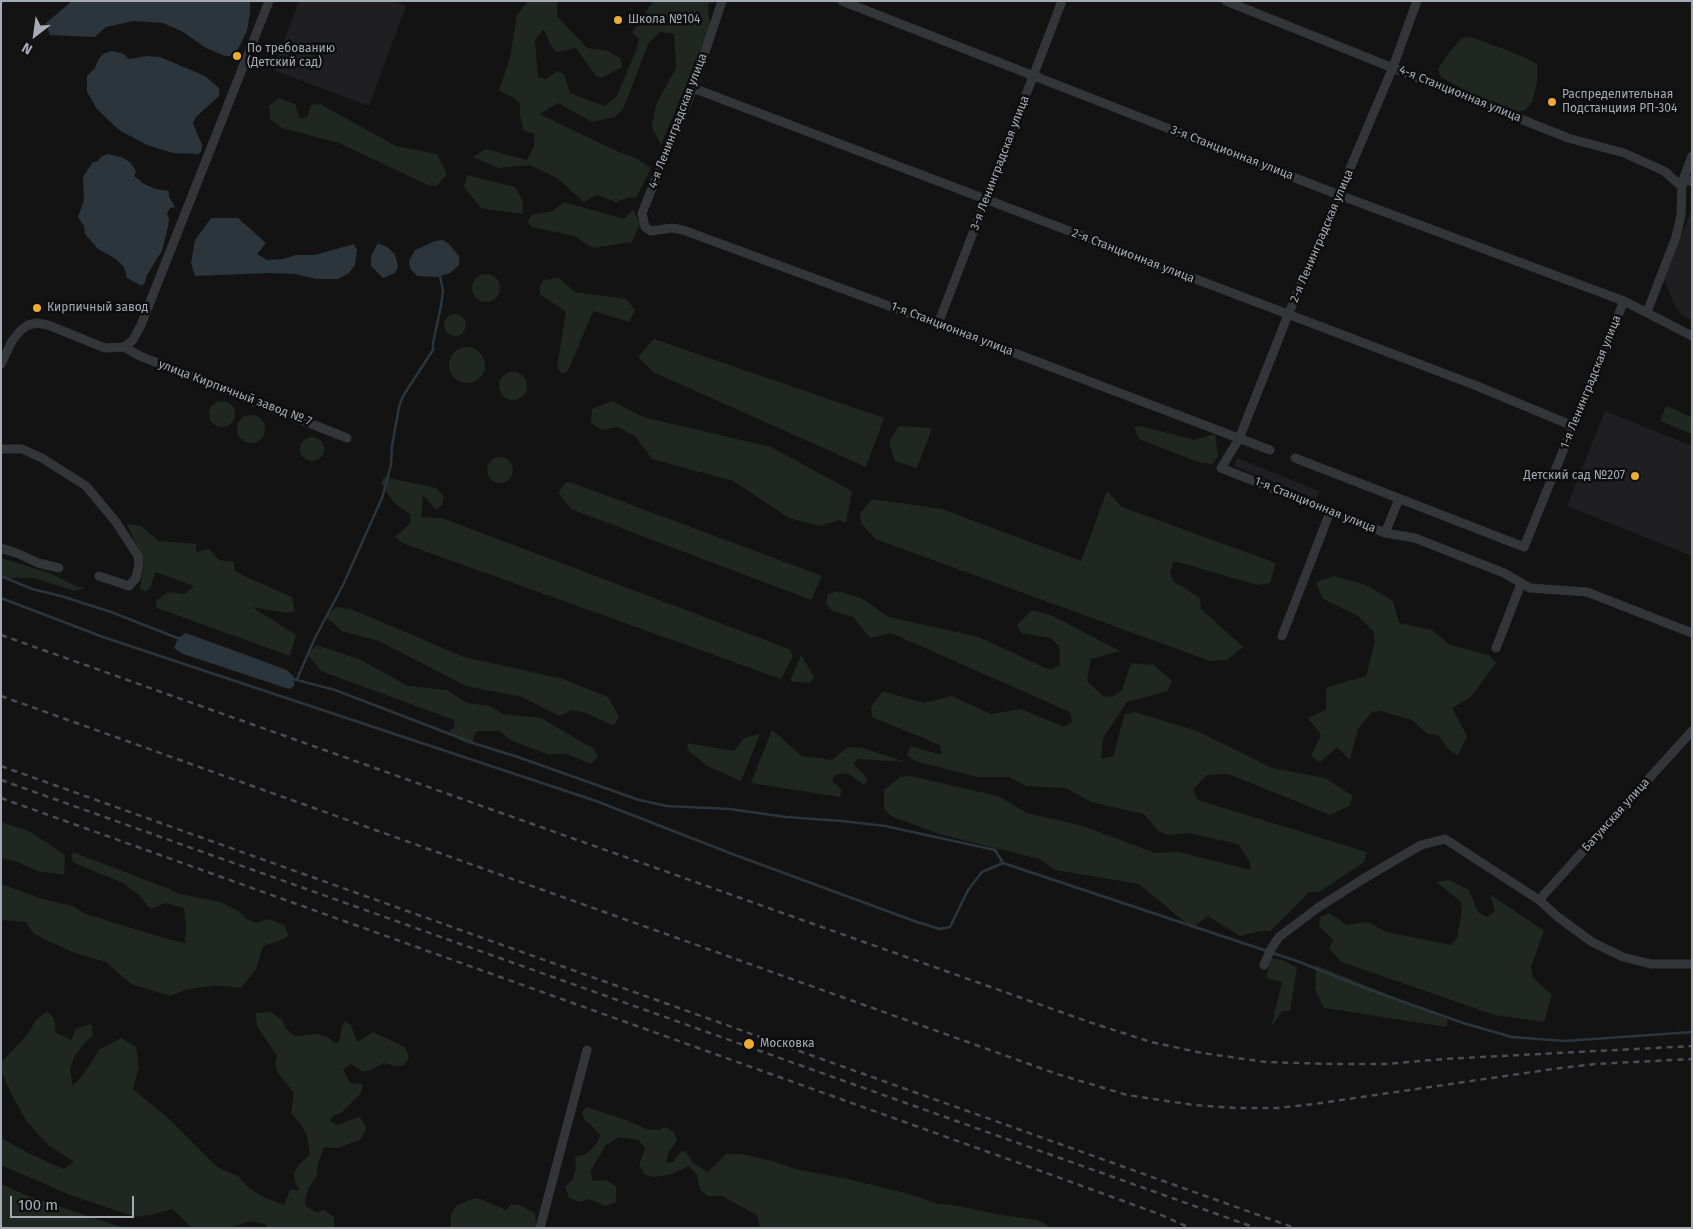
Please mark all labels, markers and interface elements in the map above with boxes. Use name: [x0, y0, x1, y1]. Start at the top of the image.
north arrow: [10, 10, 60, 60]
place label: Школа №104: [628, 13, 700, 27]
marker: Школа №104: [612, 14, 624, 26]
text: N: [19, 39, 36, 58]
place label: По требованию (Детский сад): [247, 42, 335, 70]
marker: По требованию (Детский сад): [231, 50, 243, 62]
street label: 4-я Ленинградская улица: [646, 51, 710, 191]
street label: 4-я Станционная улица: [1397, 63, 1523, 125]
place label: Распределительная Подстанциия РП-304: [1562, 88, 1677, 116]
street label: 3-я Ленинградская улица: [968, 94, 1032, 232]
marker: Распределительная Подстанциия РП-304: [1546, 96, 1558, 108]
street label: 3-я Станционная улица: [1169, 123, 1295, 183]
street label: 2-я Ленинградская улица: [1287, 167, 1357, 305]
street label: 2-я Станционная улица: [1070, 226, 1196, 286]
street label: 1-я Станционная улица: [889, 299, 1015, 359]
place label: Кирпичный завод: [47, 301, 148, 315]
marker: Кирпичный завод: [31, 302, 43, 314]
street label: 1-я Ленинградская улица: [1558, 313, 1624, 451]
street label: улица Кирпичный завод № 7: [156, 357, 314, 429]
place label: Детский сад №207: [1524, 469, 1625, 483]
marker: Детский сад №207: [1629, 470, 1641, 482]
street label: 1-я Станционная улица: [1252, 474, 1378, 536]
street label: Батумская улица: [1579, 775, 1653, 855]
marker: Московка: [742, 1037, 756, 1051]
place label: Московка: [760, 1037, 815, 1051]
scale bar: [12, 1186, 136, 1218]
text: 100 m: [18, 1196, 58, 1214]

